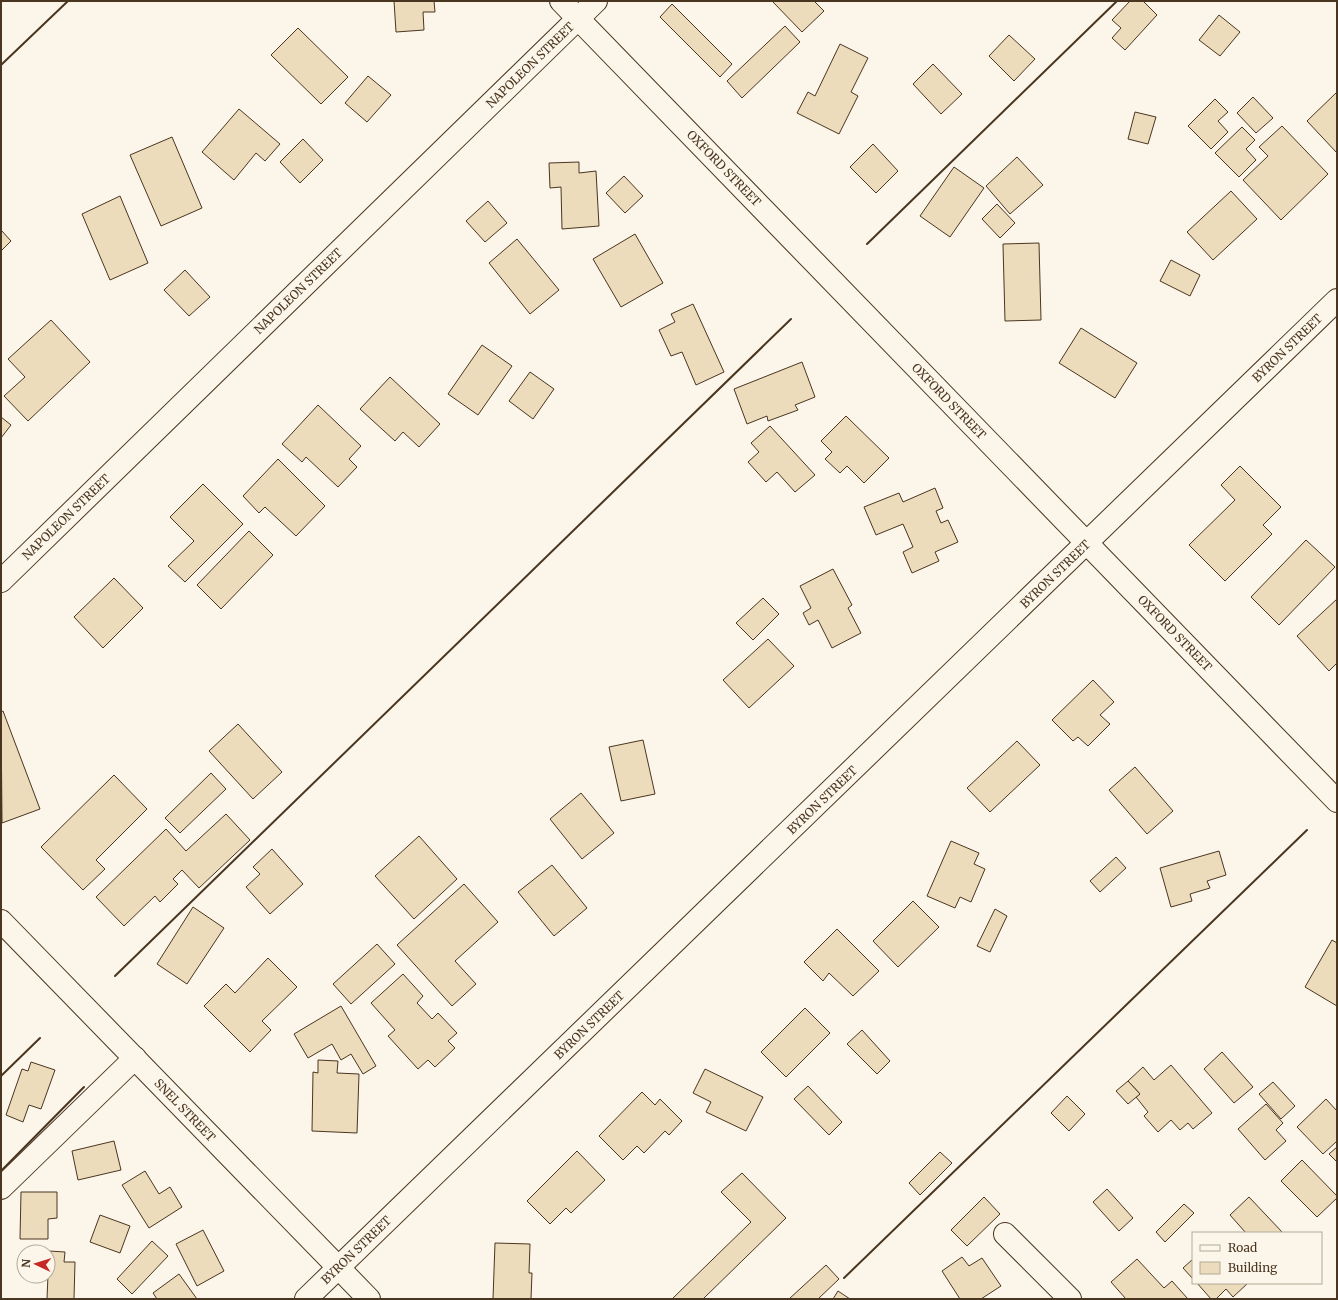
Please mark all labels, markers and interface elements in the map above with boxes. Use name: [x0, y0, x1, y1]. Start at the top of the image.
street label: NAPOLEON STREET: [483, 19, 578, 111]
street label: OXFORD STREET: [684, 127, 765, 210]
street label: NAPOLEON STREET: [251, 245, 346, 337]
street label: BYRON STREET: [1249, 310, 1326, 385]
street label: OXFORD STREET: [909, 360, 990, 443]
street label: NAPOLEON STREET: [19, 471, 114, 563]
street label: BYRON STREET: [1017, 536, 1094, 611]
street label: OXFORD STREET: [1135, 592, 1216, 675]
street label: BYRON STREET: [784, 762, 861, 837]
street label: BYRON STREET: [551, 987, 628, 1062]
street label: SNEL STREET: [151, 1075, 219, 1145]
street label: BYRON STREET: [318, 1212, 395, 1287]
legend: [1192, 1232, 1322, 1284]
text: Road: [1228, 1240, 1257, 1255]
north arrow: [16, 1244, 56, 1284]
text: N: [19, 1258, 33, 1268]
text: Building: [1228, 1260, 1278, 1275]

